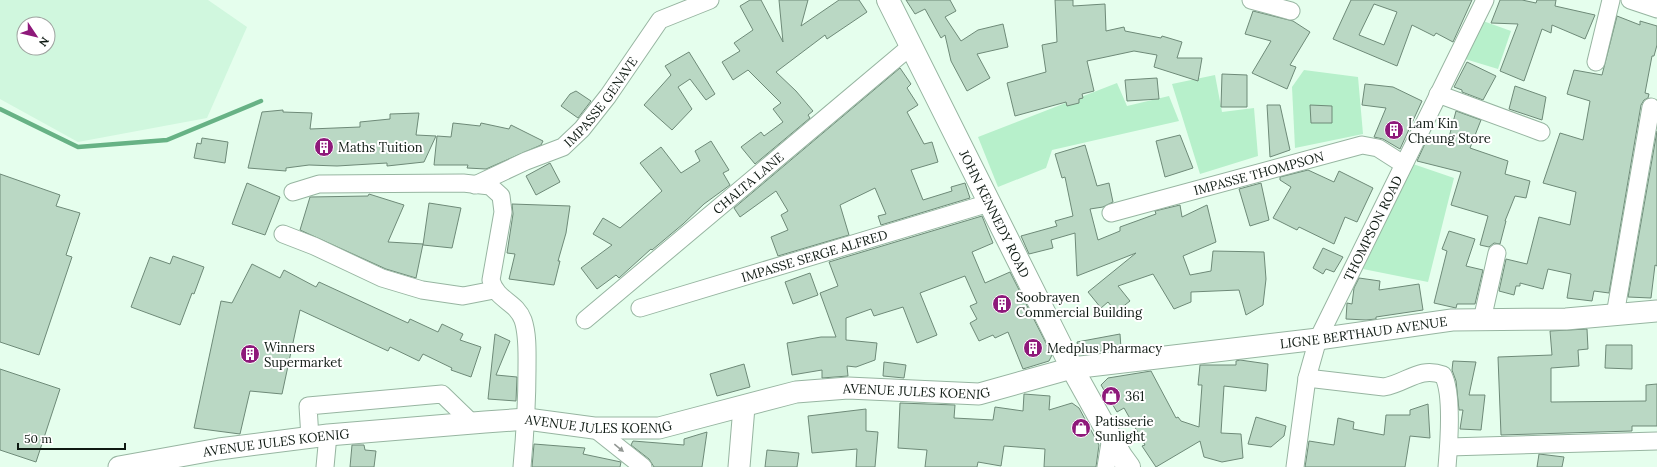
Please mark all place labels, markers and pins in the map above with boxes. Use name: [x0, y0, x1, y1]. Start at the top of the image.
place label: Lam Kin Cheung Store: [1408, 115, 1491, 147]
building icon: Lam Kin Cheung Store: [1383, 119, 1405, 141]
building icon: Maths Tuition: [313, 136, 335, 158]
place label: Maths Tuition: [338, 139, 423, 156]
place label: Soobrayen Commercial Building: [1016, 289, 1143, 321]
building icon: Soobrayen Commercial Building: [991, 293, 1013, 315]
building icon: Medplus Pharmacy: [1022, 337, 1044, 359]
place label: Winners Supermarket: [264, 339, 342, 371]
place label: Medplus Pharmacy: [1047, 340, 1162, 357]
building icon: Winners Supermarket: [239, 343, 261, 365]
shop icon: 361: [1100, 385, 1122, 407]
place label: 361: [1125, 388, 1145, 405]
place label: Patisserie Sunlight: [1095, 413, 1154, 445]
shop icon: Patisserie Sunlight: [1070, 417, 1092, 439]

